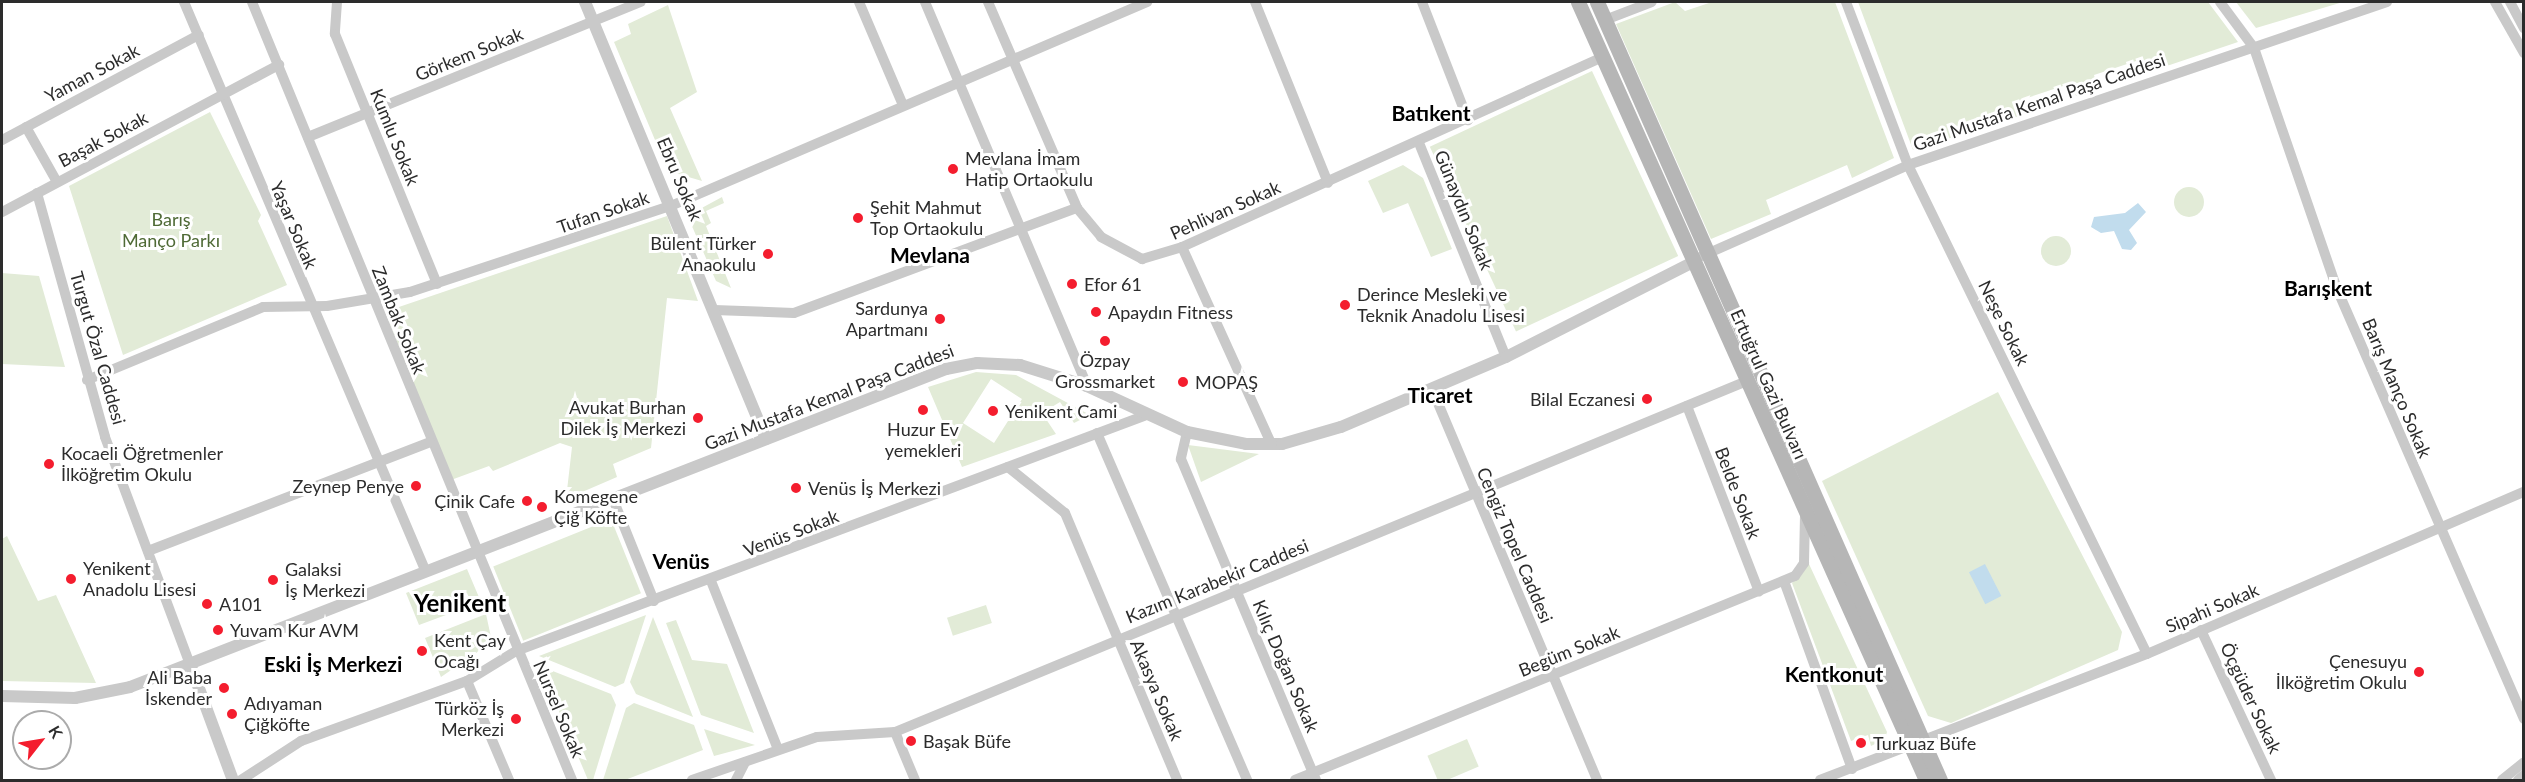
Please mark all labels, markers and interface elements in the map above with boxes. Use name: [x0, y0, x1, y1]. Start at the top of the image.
street label: Görkem Sokak: [412, 23, 526, 85]
street label: Yaman Sokak: [41, 39, 143, 107]
street label: Gazi Mustafa Kemal Paşa Caddesi: [1910, 49, 2168, 155]
street label: Kumlu Sokak: [366, 86, 424, 188]
district label: Batıkent: [1391, 100, 1471, 126]
street label: Başak Sokak: [55, 106, 151, 172]
street label: Ebru Sokak: [653, 134, 707, 224]
street label: Günaydın Sokak: [1430, 147, 1498, 273]
place label: Mevlana İmam Hatip Ortaokulu: [965, 148, 1093, 190]
marker: Mevlana İmam Hatip Ortaokulu: [946, 162, 960, 176]
street label: Pehlivan Sokak: [1167, 176, 1283, 244]
street label: Yaşar Sokak: [266, 178, 322, 272]
street label: Tufan Sokak: [554, 186, 652, 238]
place label: Şehit Mahmut Top Ortaokulu: [870, 197, 983, 240]
park label: Barış Manço Parkı: [122, 209, 220, 252]
marker: Şehit Mahmut Top Ortaokulu: [851, 211, 865, 225]
place label: Bülent Türker Anaokulu: [650, 233, 756, 276]
district label: Mevlana: [890, 242, 970, 268]
marker: Bülent Türker Anaokulu: [761, 247, 775, 261]
street label: Zambak Sokak: [368, 263, 430, 377]
street label: Turgut Özal Caddesi: [66, 269, 130, 427]
place label: Efor 61: [1084, 273, 1142, 295]
district label: Barışkent: [2284, 275, 2372, 301]
marker: Efor 61: [1065, 277, 1079, 291]
street label: Neşe Sokak: [1974, 277, 2034, 369]
place label: Derince Mesleki ve Teknik Anadolu Lisesi: [1357, 284, 1525, 326]
place label: Sardunya Apartmanı: [846, 298, 928, 340]
marker: Derince Mesleki ve Teknik Anadolu Lisesi: [1338, 298, 1352, 312]
place label: Apaydın Fitness: [1108, 301, 1233, 323]
marker: Apaydın Fitness: [1089, 305, 1103, 319]
street label: Ertuğrul Gazi Bulvarı: [1726, 306, 1812, 462]
marker: Sardunya Apartmanı: [933, 312, 947, 326]
street label: Barış Manço Sokak: [2358, 315, 2436, 461]
marker: Özpay Grossmarket: [1098, 334, 1112, 348]
street label: Gazi Mustafa Kemal Paşa Caddesi: [701, 339, 957, 455]
place label: Özpay Grossmarket: [1055, 350, 1155, 392]
place label: MOPAŞ: [1195, 371, 1258, 393]
marker: MOPAŞ: [1176, 375, 1190, 389]
district label: Ticaret: [1407, 382, 1473, 408]
place label: Bilal Eczanesi: [1530, 388, 1635, 410]
marker: Bilal Eczanesi: [1640, 392, 1654, 406]
place label: Avukat Burhan Dilek İş Merkezi: [560, 397, 686, 440]
place label: Yenikent Cami: [1005, 400, 1117, 422]
marker: Huzur Ev yemekleri: [916, 403, 930, 417]
marker: Yenikent Cami: [986, 404, 1000, 418]
marker: Avukat Burhan Dilek İş Merkezi: [691, 411, 705, 425]
place label: Huzur Ev yemekleri: [885, 419, 961, 462]
place label: Kocaeli Öğretmenler İlköğretim Okulu: [61, 443, 223, 486]
street label: Belde Sokak: [1711, 444, 1765, 542]
marker: Kocaeli Öğretmenler İlköğretim Okulu: [42, 457, 56, 471]
street label: Cengiz Topel Caddesi: [1472, 464, 1558, 626]
place label: Zeynep Penye: [293, 475, 404, 497]
place label: Venüs İş Merkezi: [808, 477, 941, 499]
marker: Zeynep Penye: [409, 479, 423, 493]
marker: Venüs İş Merkezi: [789, 481, 803, 495]
place label: Komegene Çiğ Köfte: [554, 486, 638, 528]
place label: Çinik Cafe: [434, 490, 515, 512]
marker: Çinik Cafe: [520, 494, 534, 508]
marker: Komegene Çiğ Köfte: [535, 500, 549, 514]
street label: Venüs Sokak: [740, 505, 842, 561]
street label: Kazım Karabekir Caddesi: [1122, 534, 1312, 628]
district label: Venüs: [652, 548, 710, 574]
place label: Yenikent Anadolu Lisesi: [83, 558, 196, 600]
place label: Galaksi İş Merkezi: [285, 559, 365, 602]
marker: Yenikent Anadolu Lisesi: [64, 572, 78, 586]
marker: Galaksi İş Merkezi: [266, 573, 280, 587]
street label: Sipahi Sokak: [2162, 579, 2262, 637]
district label: Yenikent: [414, 589, 506, 617]
place label: A101: [219, 593, 263, 615]
street label: Kılıç Doğan Sokak: [1248, 596, 1324, 736]
marker: A101: [200, 597, 214, 611]
place label: Yuvam Kur AVM: [230, 619, 360, 641]
street label: Begüm Sokak: [1515, 621, 1623, 681]
marker: Yuvam Kur AVM: [211, 623, 225, 637]
place label: Kent Çay Ocağı: [434, 630, 506, 672]
street label: Akasya Sokak: [1126, 636, 1188, 744]
street label: Öçgüder Sokak: [2216, 639, 2286, 757]
marker: Kent Çay Ocağı: [415, 644, 429, 658]
district label: Eski İş Merkezi: [264, 651, 402, 677]
place label: Çenesuyu İlköğretim Okulu: [2276, 651, 2407, 694]
street label: Nursel Sokak: [529, 657, 589, 761]
district label: Kentkonut: [1785, 661, 1883, 687]
marker: Çenesuyu İlköğretim Okulu: [2412, 665, 2426, 679]
place label: Ali Baba İskender: [145, 667, 212, 710]
marker: Ali Baba İskender: [217, 681, 231, 695]
place label: Adıyaman Çiğköfte: [244, 693, 322, 736]
place label: Türköz İş Merkezi: [435, 698, 504, 740]
marker: Adıyaman Çiğköfte: [225, 707, 239, 721]
north arrow: [12, 710, 72, 770]
marker: Türköz İş Merkezi: [509, 712, 523, 726]
text: K: [45, 722, 67, 741]
place label: Başak Büfe: [923, 730, 1011, 752]
place label: Turkuaz Büfe: [1873, 732, 1976, 754]
marker: Başak Büfe: [904, 734, 918, 748]
marker: Turkuaz Büfe: [1854, 736, 1868, 750]

